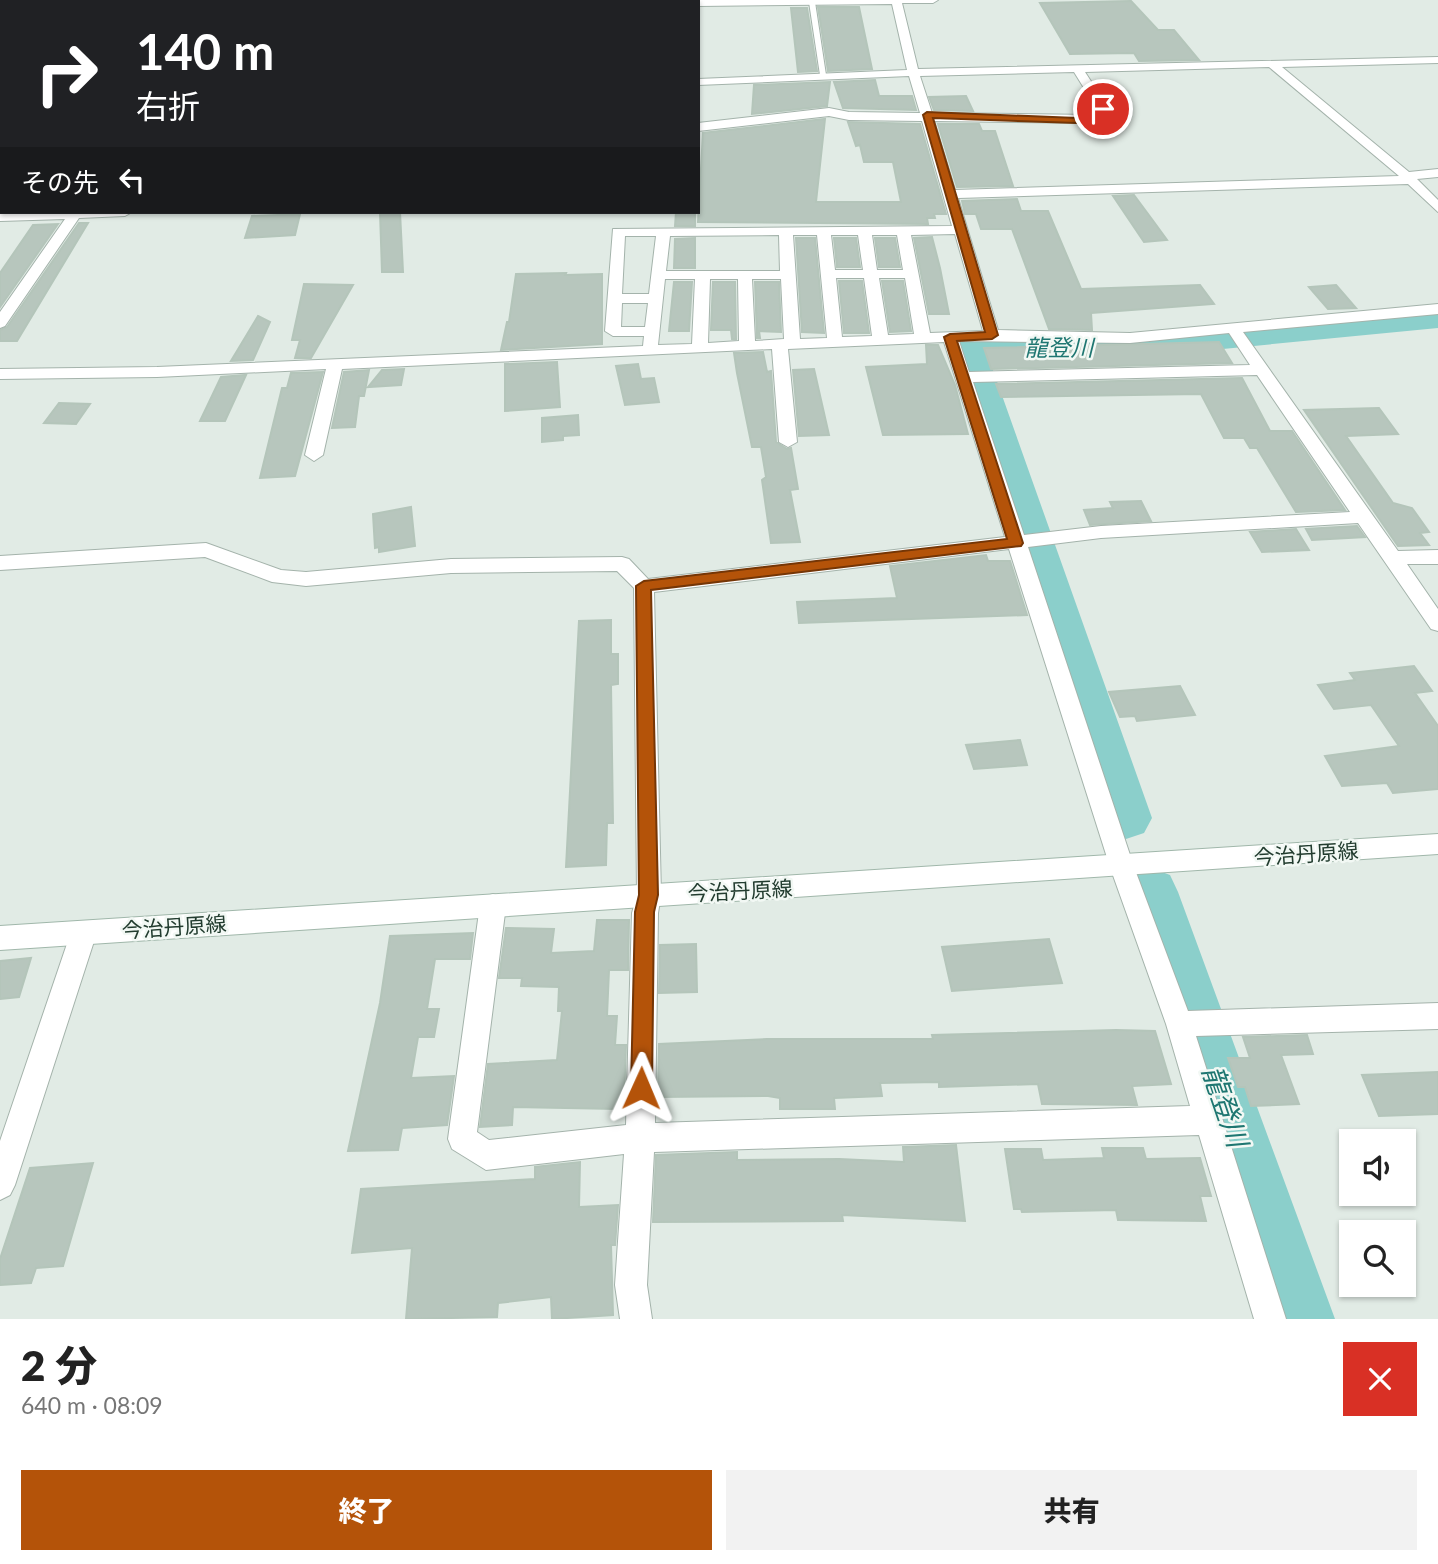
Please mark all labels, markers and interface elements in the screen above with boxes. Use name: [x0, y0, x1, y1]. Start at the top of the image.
text: 140 m: [136, 22, 274, 80]
icon: right: [21, 28, 112, 119]
pin: [1073, 79, 1133, 139]
text: 右折: [136, 86, 200, 125]
icon: arrive: [1084, 90, 1122, 128]
icon: left: [113, 161, 151, 199]
text: その先: [21, 166, 99, 198]
water label: 龍登川: [1025, 333, 1097, 361]
street label: 今治丹原線: [1253, 837, 1359, 869]
street label: 今治丹原線: [687, 875, 793, 905]
street label: 今治丹原線: [121, 910, 227, 942]
position arrow: [604, 1051, 678, 1125]
water label: 龍登川: [1196, 1061, 1257, 1154]
map controls: [1339, 1129, 1416, 1297]
button: sound: [1339, 1129, 1416, 1206]
button: search: [1339, 1220, 1416, 1297]
text: 2 分: [21, 1340, 97, 1390]
button: close: [1343, 1342, 1417, 1416]
text: 640 m · 08:09: [21, 1391, 163, 1419]
button: 終了: [21, 1470, 712, 1550]
button: 共有: [726, 1470, 1417, 1550]

